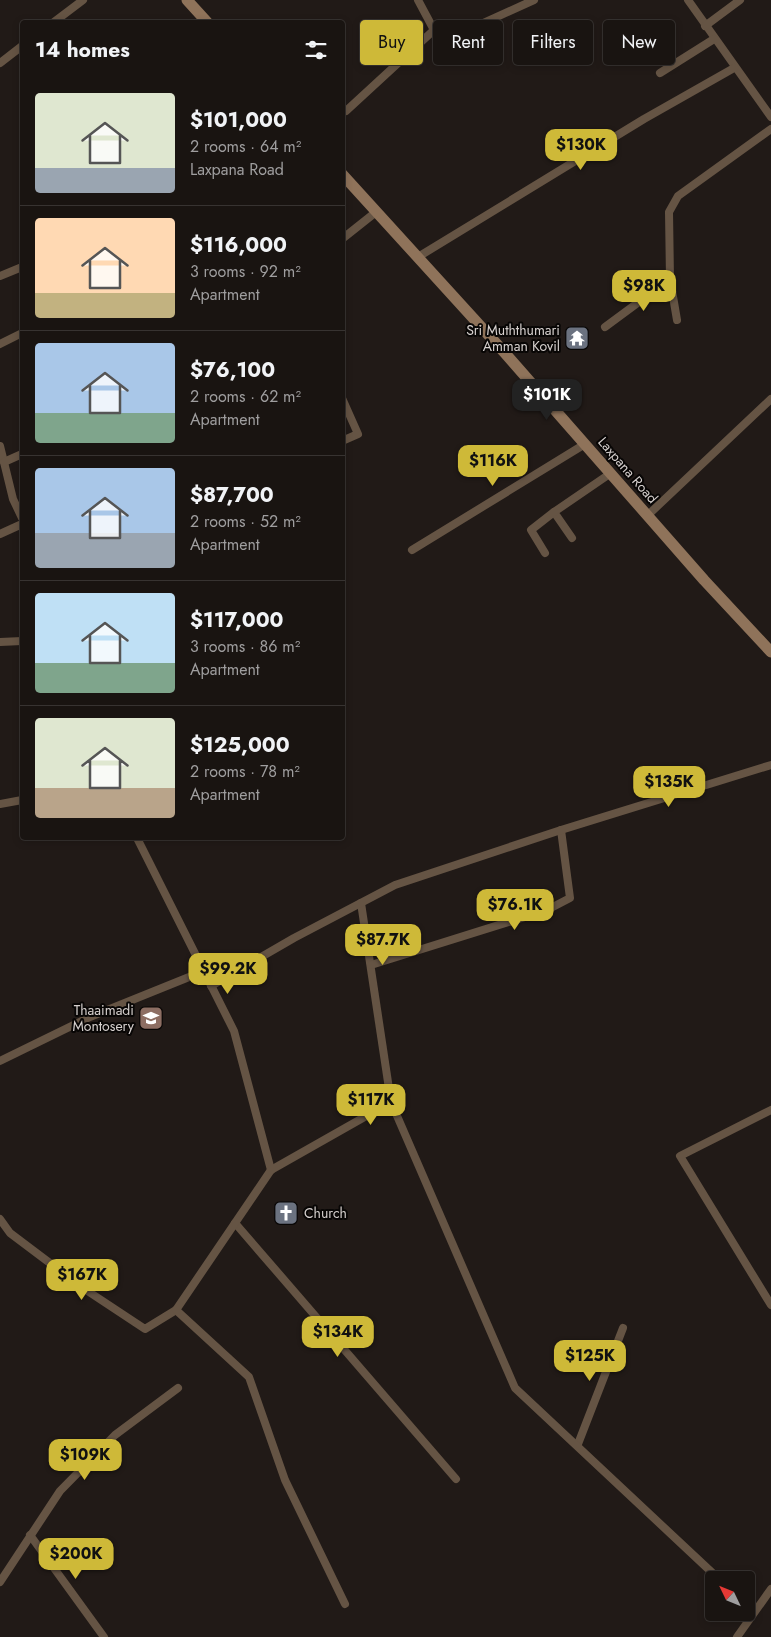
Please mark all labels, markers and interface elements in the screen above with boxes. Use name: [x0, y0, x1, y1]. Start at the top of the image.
chip: Buy: [360, 20, 423, 65]
chip: Rent: [433, 20, 503, 65]
chip: Filters: [513, 20, 593, 65]
chip: New: [603, 20, 675, 65]
text: 14 homes: [35, 35, 130, 65]
icon: filters: [302, 36, 330, 64]
text: $101,000: [190, 105, 287, 135]
icon: home: [75, 113, 135, 173]
pin: $130K: [546, 128, 616, 171]
text: $130K: [556, 133, 606, 156]
text: 2 rooms · 64 m²: [190, 135, 301, 158]
text: Laxpana Road: [190, 158, 284, 181]
text: $116,000: [190, 230, 287, 260]
icon: home: [75, 238, 135, 298]
text: 3 rooms · 92 m²: [190, 260, 301, 283]
pin: $98K: [614, 270, 674, 312]
text: $98K: [623, 274, 665, 297]
text: Apartment: [190, 283, 260, 306]
place label: Sri Muththumari Amman Kovil: [466, 320, 560, 356]
temple icon: Sri Muththumari Amman Kovil: [564, 325, 590, 351]
text: $76,100: [190, 355, 275, 385]
icon: home: [75, 363, 135, 423]
pin: $101K: [512, 378, 582, 421]
text: $101K: [523, 383, 571, 406]
text: 2 rooms · 62 m²: [190, 385, 301, 408]
text: Apartment: [190, 408, 260, 431]
street label: Laxpana Road: [594, 432, 662, 508]
pin: $116K: [458, 444, 528, 487]
text: $116K: [469, 449, 517, 472]
text: $87,700: [190, 480, 274, 510]
icon: home: [75, 488, 135, 548]
text: 2 rooms · 52 m²: [190, 510, 301, 533]
text: Apartment: [190, 533, 260, 556]
text: $117,000: [190, 605, 284, 635]
icon: home: [75, 613, 135, 673]
text: 3 rooms · 86 m²: [190, 635, 300, 658]
text: Apartment: [190, 658, 260, 681]
text: $125,000: [190, 730, 290, 760]
icon: home: [75, 738, 135, 798]
text: 2 rooms · 78 m²: [190, 760, 300, 783]
pin: $135K: [634, 766, 704, 808]
text: $135K: [644, 770, 694, 793]
text: Apartment: [190, 783, 260, 806]
pin: $76.1K: [474, 888, 556, 931]
text: $76.1K: [488, 893, 542, 916]
pin: $87.7K: [342, 924, 424, 966]
text: $87.7K: [356, 928, 410, 951]
pin: $99.2K: [187, 952, 269, 995]
text: $99.2K: [199, 957, 257, 980]
place label: Thaaimadi Montosery: [72, 1000, 135, 1036]
school or university icon: Thaaimadi Montosery: [138, 1005, 164, 1031]
pin: $117K: [336, 1084, 406, 1126]
text: $117K: [347, 1088, 395, 1111]
church icon: Church: [273, 1200, 299, 1226]
place label: Church: [304, 1203, 347, 1223]
pin: $167K: [47, 1258, 117, 1301]
text: $167K: [57, 1263, 107, 1286]
pin: $134K: [303, 1316, 373, 1358]
text: $134K: [313, 1320, 363, 1343]
pin: $125K: [555, 1340, 625, 1382]
text: $125K: [565, 1344, 615, 1367]
pin: $109K: [50, 1438, 120, 1481]
text: $109K: [60, 1443, 110, 1466]
pin: $200K: [41, 1538, 111, 1580]
text: $200K: [50, 1542, 102, 1565]
north arrow: [705, 1571, 755, 1621]
map controls: [705, 1571, 755, 1621]

